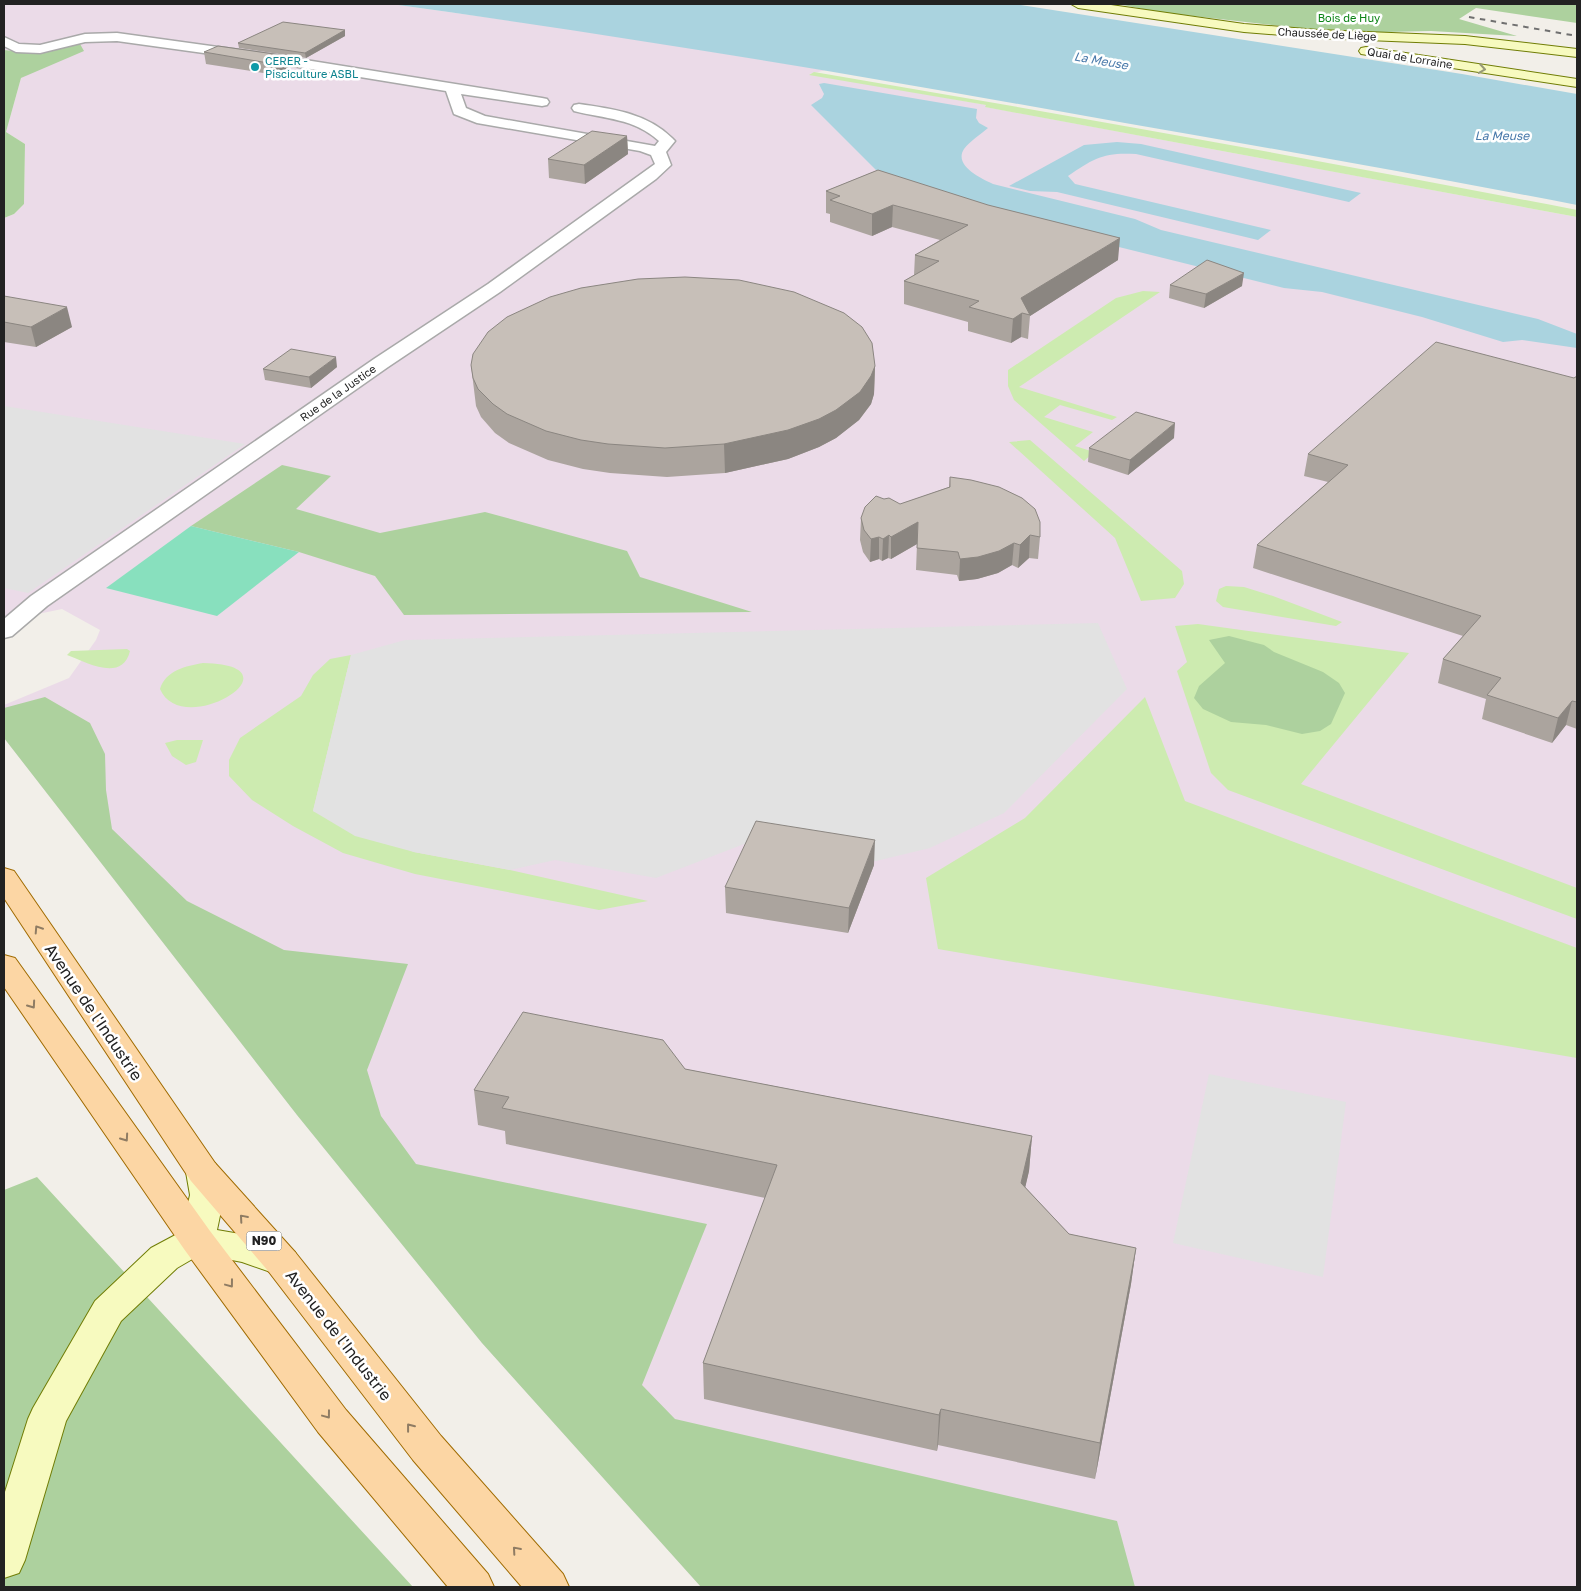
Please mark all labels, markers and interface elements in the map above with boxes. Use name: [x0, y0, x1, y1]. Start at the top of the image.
park label: Bois de Huy: [1318, 11, 1380, 24]
street label: Chaussée de Liège: [1277, 24, 1377, 43]
street label: Quai de Lorraine: [1367, 44, 1454, 71]
water label: La Meuse: [1073, 48, 1130, 73]
place label: CERER - Pisciculture ASBL: [265, 54, 359, 80]
marker: CERER - Pisciculture ASBL: [249, 61, 261, 73]
one-way arrow: [1478, 63, 1486, 74]
water label: La Meuse: [1475, 128, 1530, 143]
street label: Rue de la Justice: [297, 362, 378, 424]
one-way arrow: [35, 925, 44, 935]
street label: Avenue de l'Industrie: [41, 940, 147, 1084]
one-way arrow: [26, 999, 35, 1009]
one-way arrow: [119, 1132, 128, 1142]
one-way arrow: [240, 1215, 249, 1224]
road number: N90: [246, 1232, 282, 1250]
street label: Avenue de l'Industrie: [282, 1266, 396, 1404]
one-way arrow: [224, 1278, 233, 1288]
one-way arrow: [321, 1409, 330, 1419]
one-way arrow: [408, 1424, 416, 1433]
one-way arrow: [513, 1547, 522, 1556]

